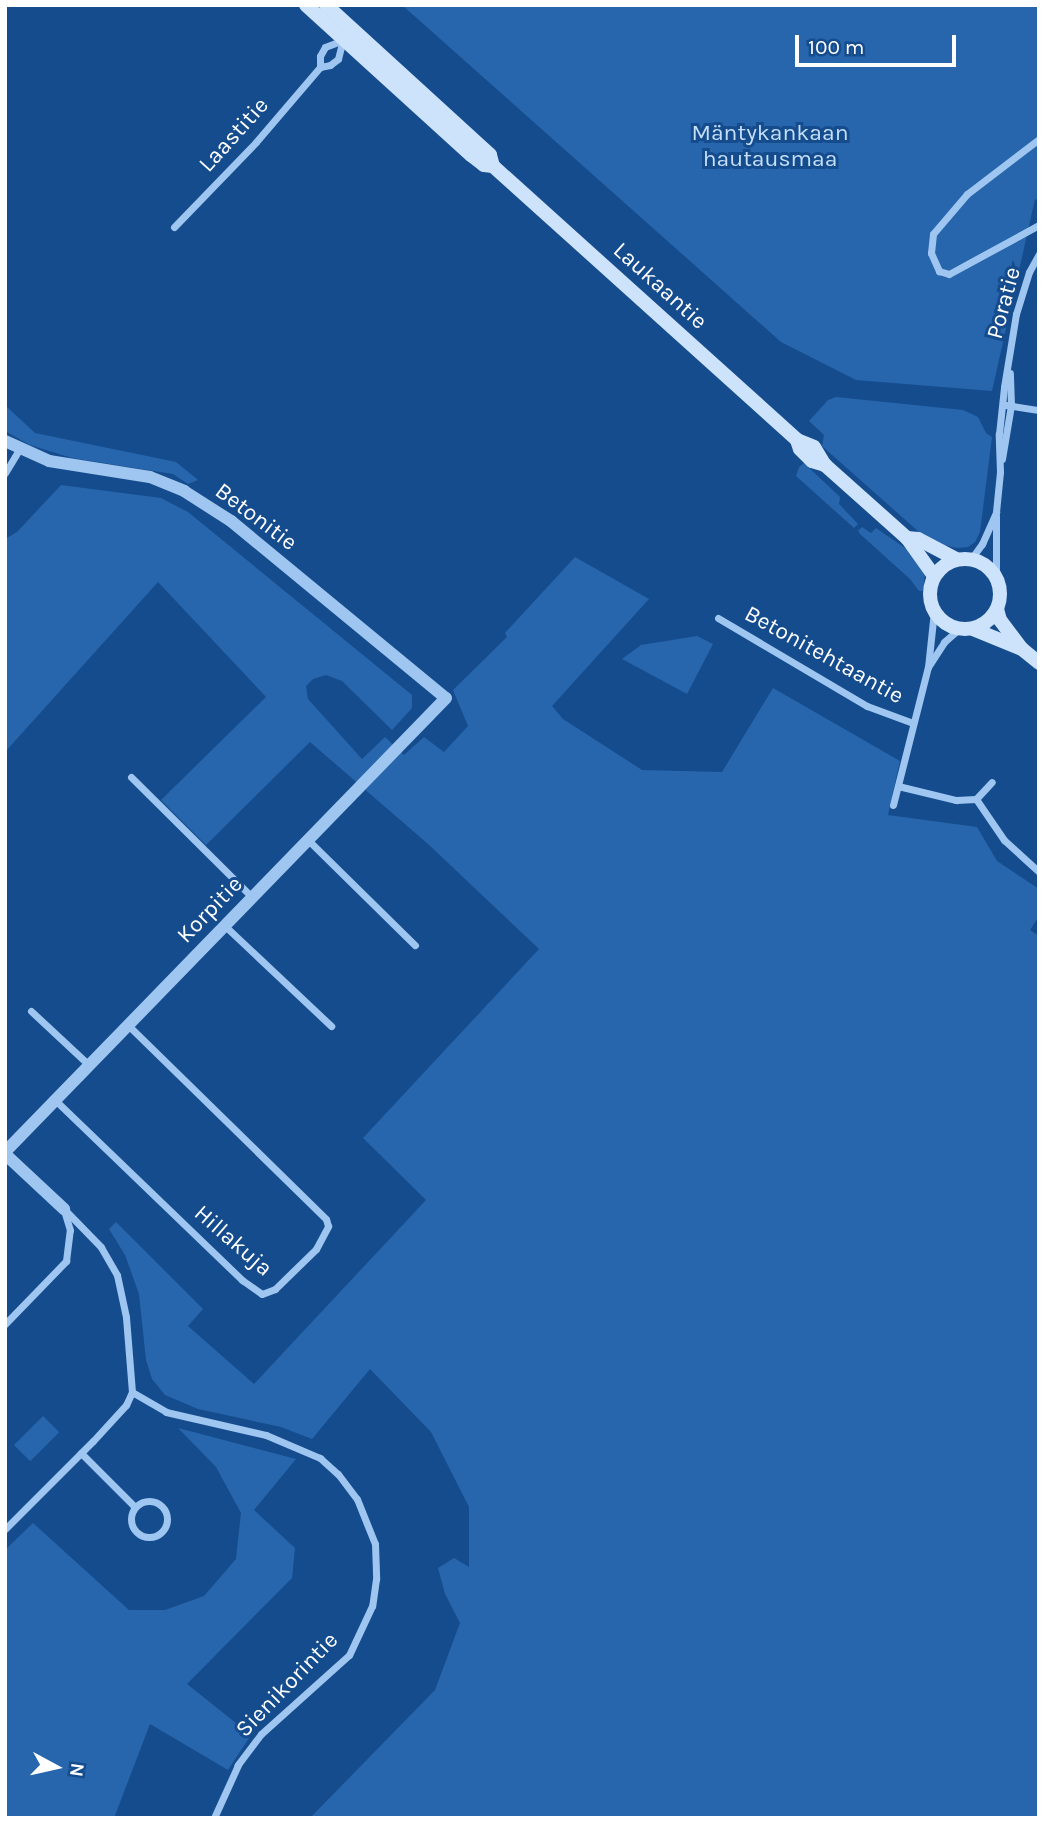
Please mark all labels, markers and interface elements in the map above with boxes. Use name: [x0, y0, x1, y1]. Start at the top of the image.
scale bar: [799, 21, 960, 65]
text: 100 m: [808, 35, 865, 59]
street label: Laastitie: [193, 92, 275, 178]
park label: Mäntykankaan hautausmaa: [691, 119, 849, 173]
street label: Laukaantie: [607, 237, 713, 335]
street label: Poratie: [981, 264, 1027, 342]
street label: Betonitie: [210, 477, 302, 557]
street label: Betonitehtaantie: [740, 600, 908, 710]
street label: Korpitie: [171, 871, 249, 949]
street label: Hillakuja: [188, 1200, 278, 1282]
street label: Sienikorintie: [230, 1627, 344, 1743]
north arrow: [21, 1732, 91, 1802]
text: N: [65, 1762, 89, 1778]

